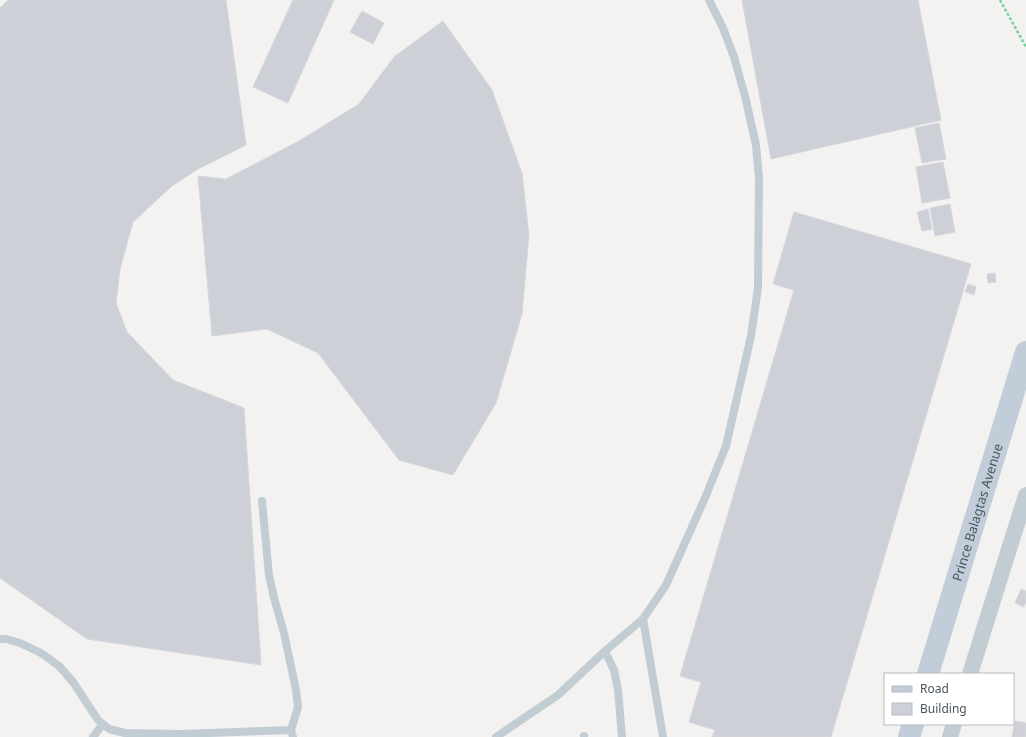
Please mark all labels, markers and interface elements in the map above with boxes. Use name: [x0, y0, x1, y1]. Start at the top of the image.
street label: Prince Balagtas Avenue: [948, 441, 1007, 584]
legend: [884, 673, 1014, 725]
text: Road: [920, 680, 949, 697]
text: Building: [920, 700, 967, 717]

